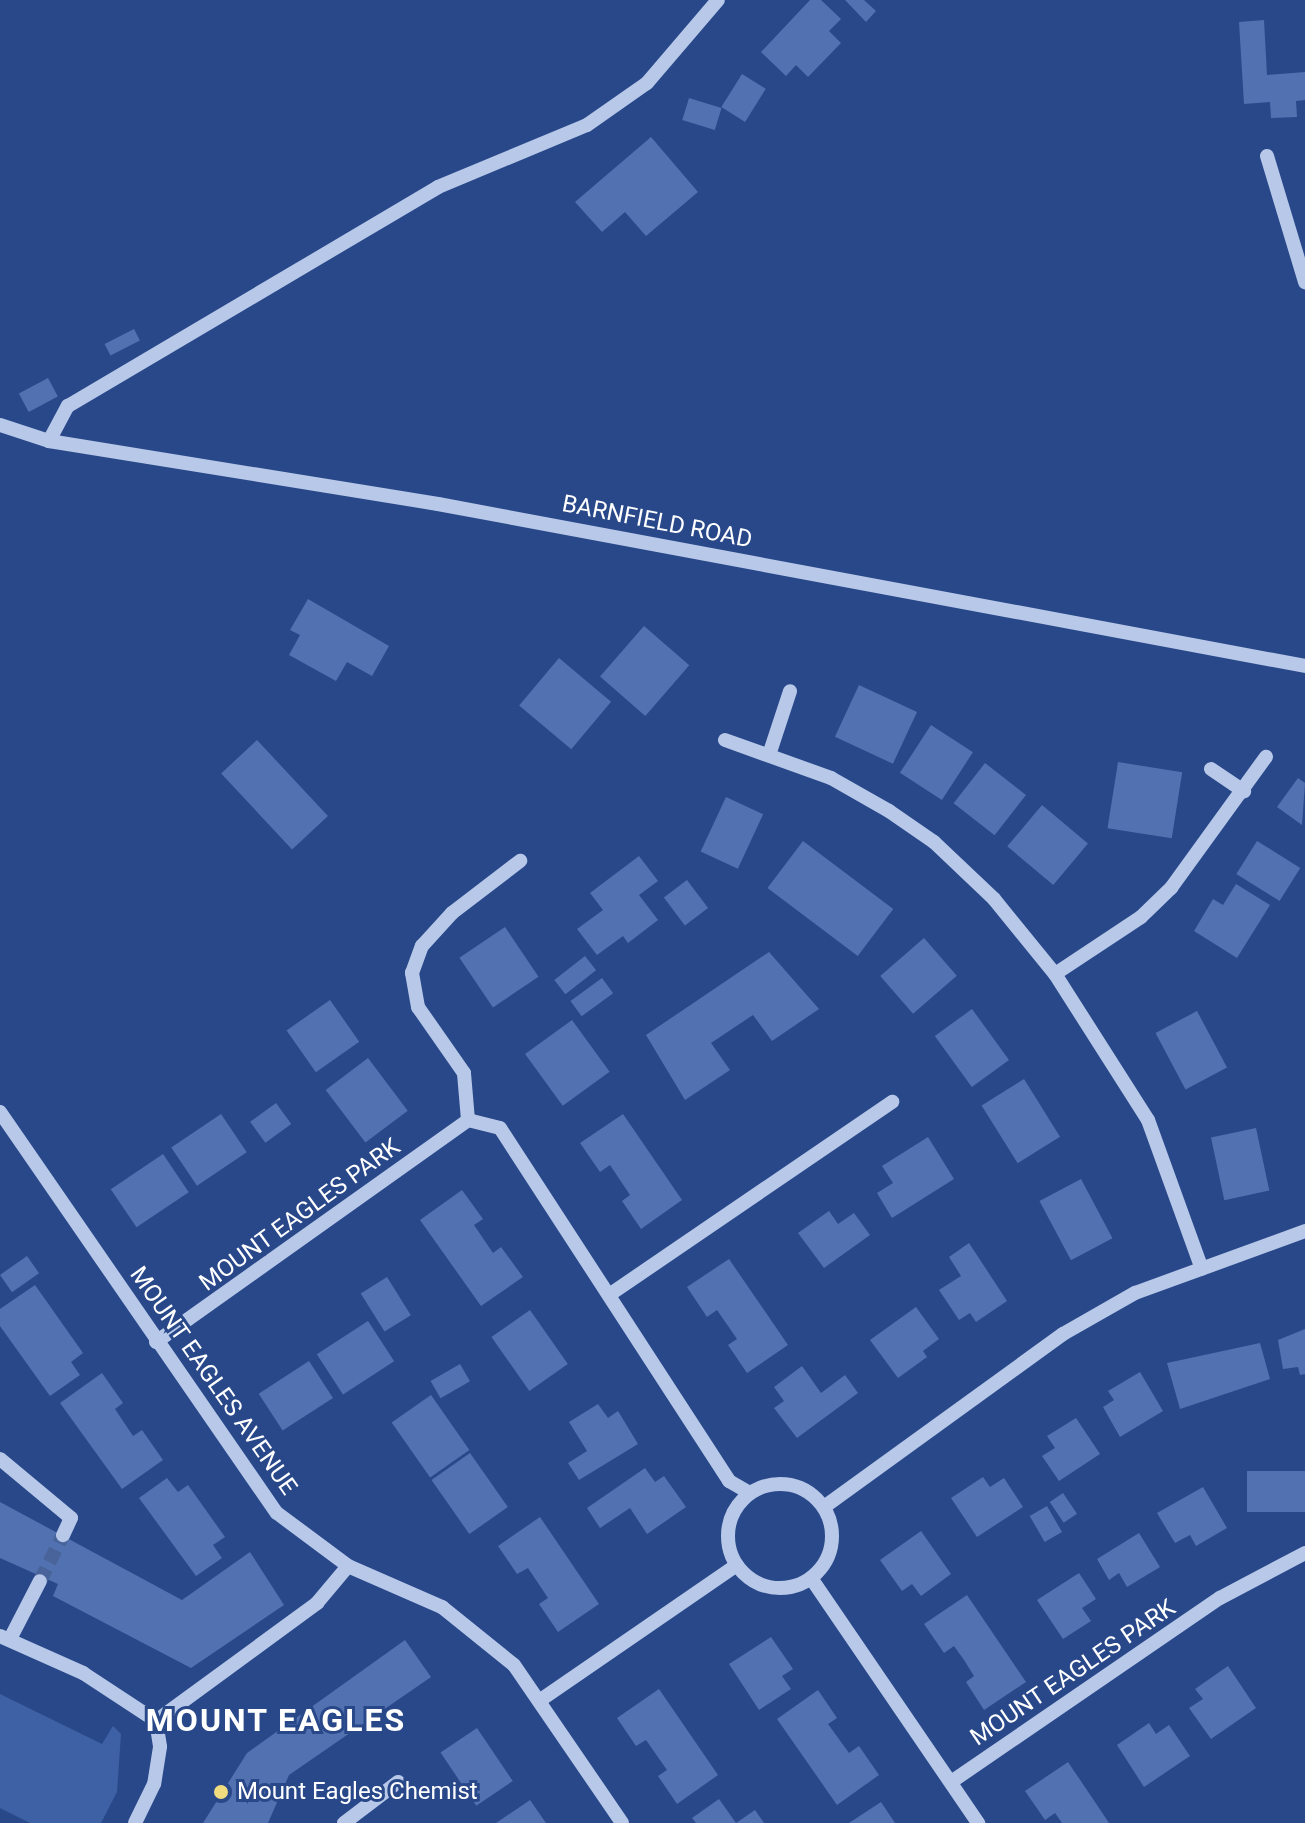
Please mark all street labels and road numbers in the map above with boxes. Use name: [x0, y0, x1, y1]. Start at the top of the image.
street label: BARNFIELD ROAD: [560, 489, 754, 555]
street label: MOUNT EAGLES PARK: [194, 1132, 406, 1298]
street label: MOUNT EAGLES AVENUE: [123, 1261, 303, 1501]
street label: MOUNT EAGLES PARK: [965, 1594, 1181, 1752]

